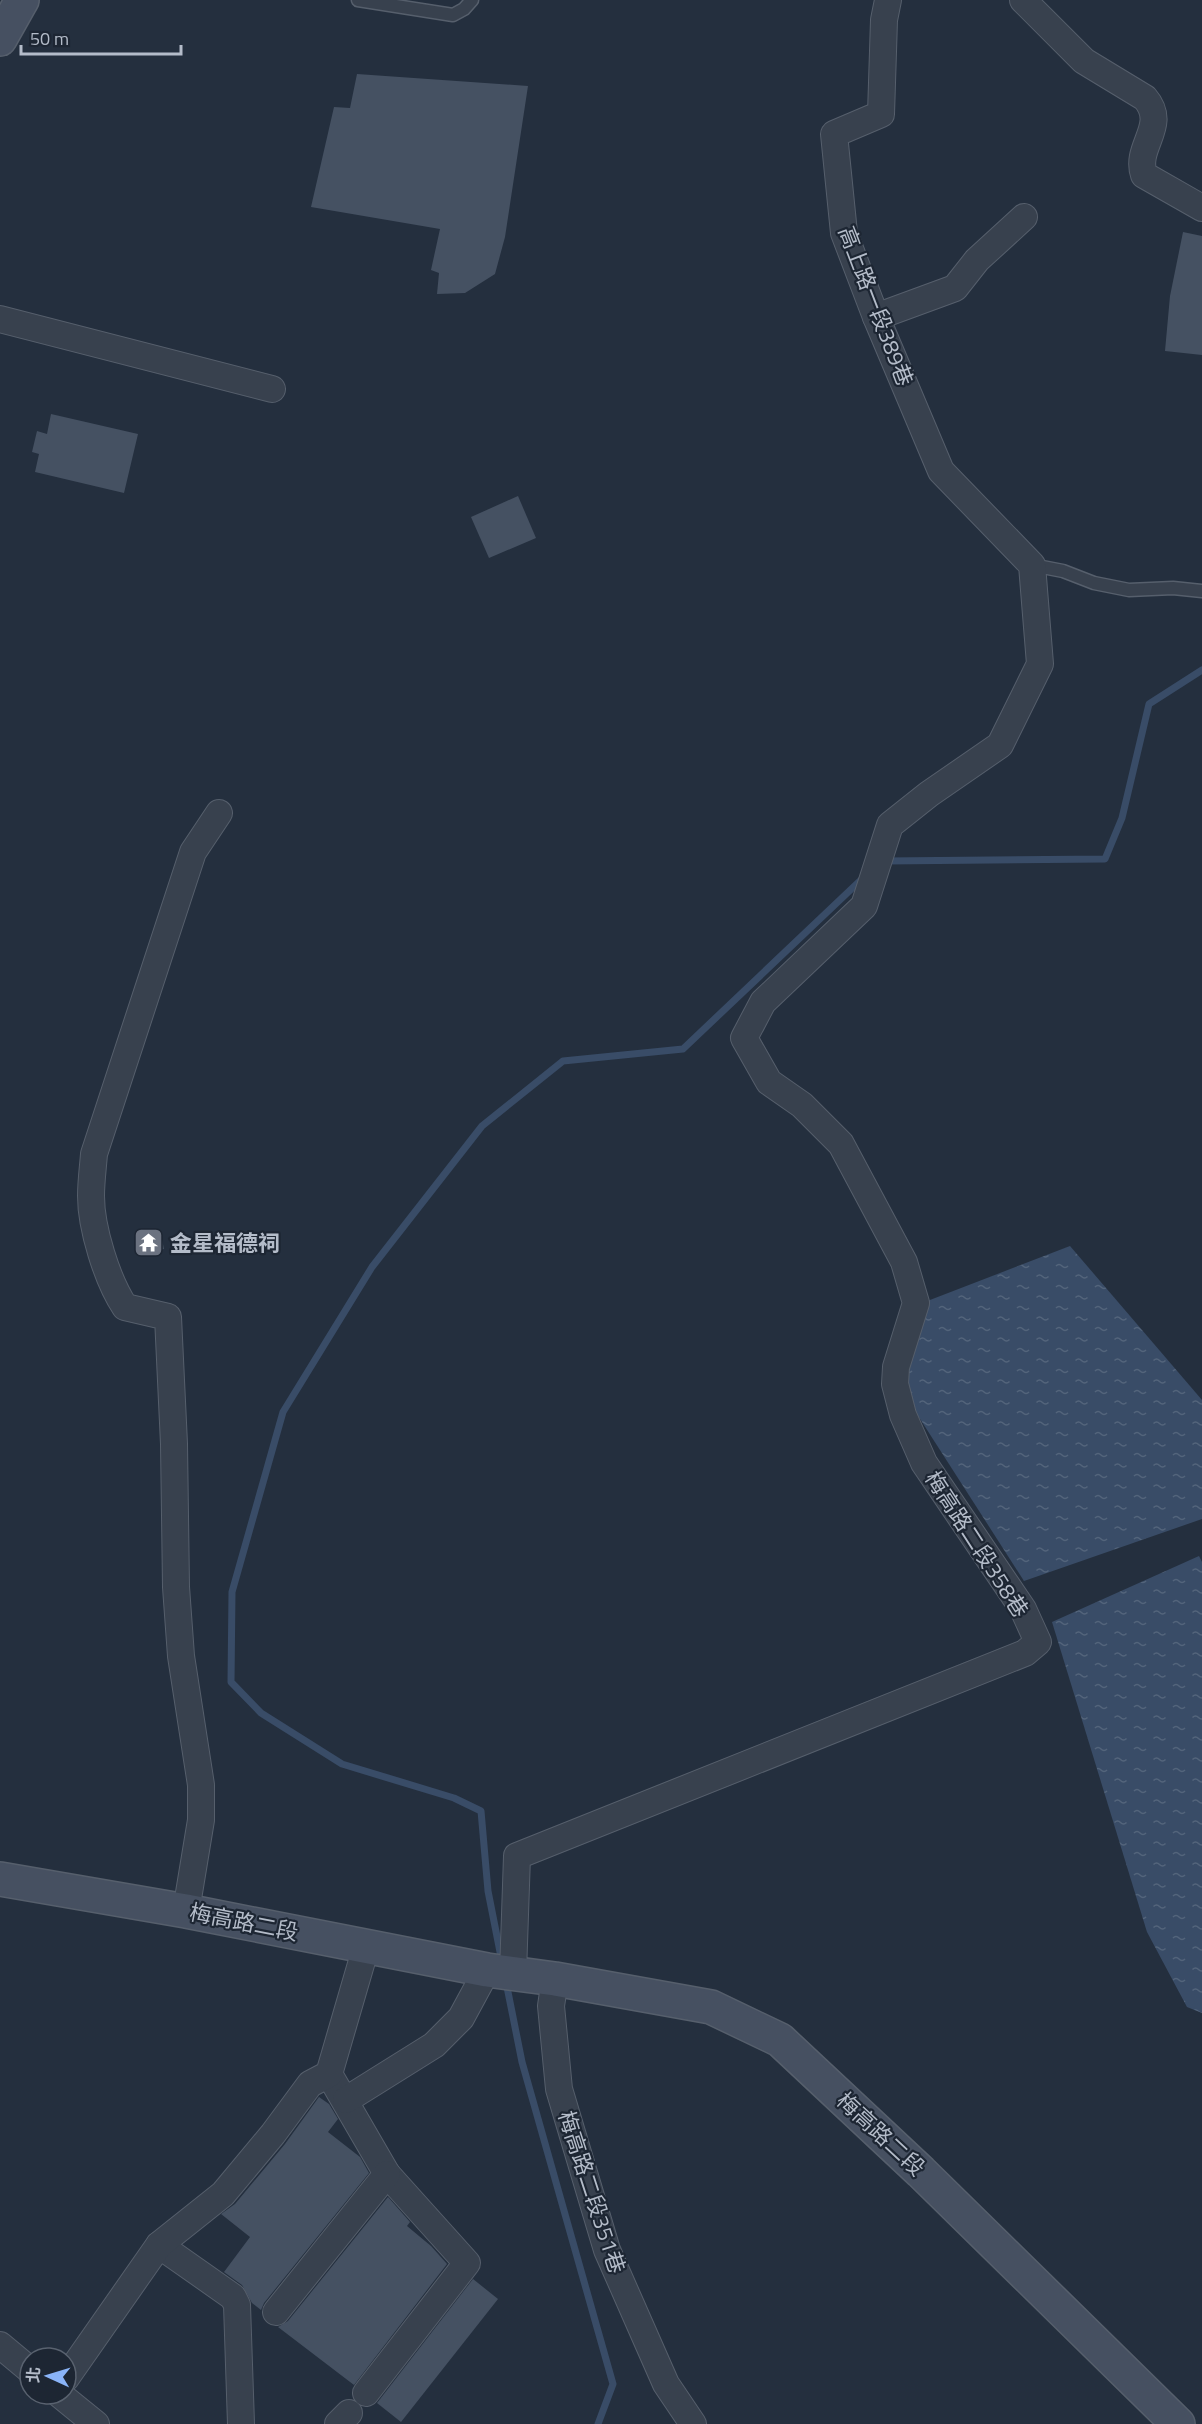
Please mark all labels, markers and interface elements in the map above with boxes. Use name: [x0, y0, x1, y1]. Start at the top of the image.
scale bar: [21, 18, 182, 56]
text: 50 m: [30, 25, 69, 52]
street label: 高上路一段389巷: [830, 221, 922, 391]
place label: 金星福德祠: [170, 1226, 280, 1260]
temple icon: 金星福德祠: [133, 1227, 165, 1259]
street label: 梅高路二段358巷: [917, 1464, 1037, 1624]
street label: 梅高路二段: [187, 1895, 301, 1949]
street label: 梅高路二段: [829, 2084, 933, 2184]
street label: 梅高路二段351巷: [550, 2106, 634, 2278]
north arrow: [18, 2346, 78, 2406]
text: 北: [21, 2366, 46, 2384]

